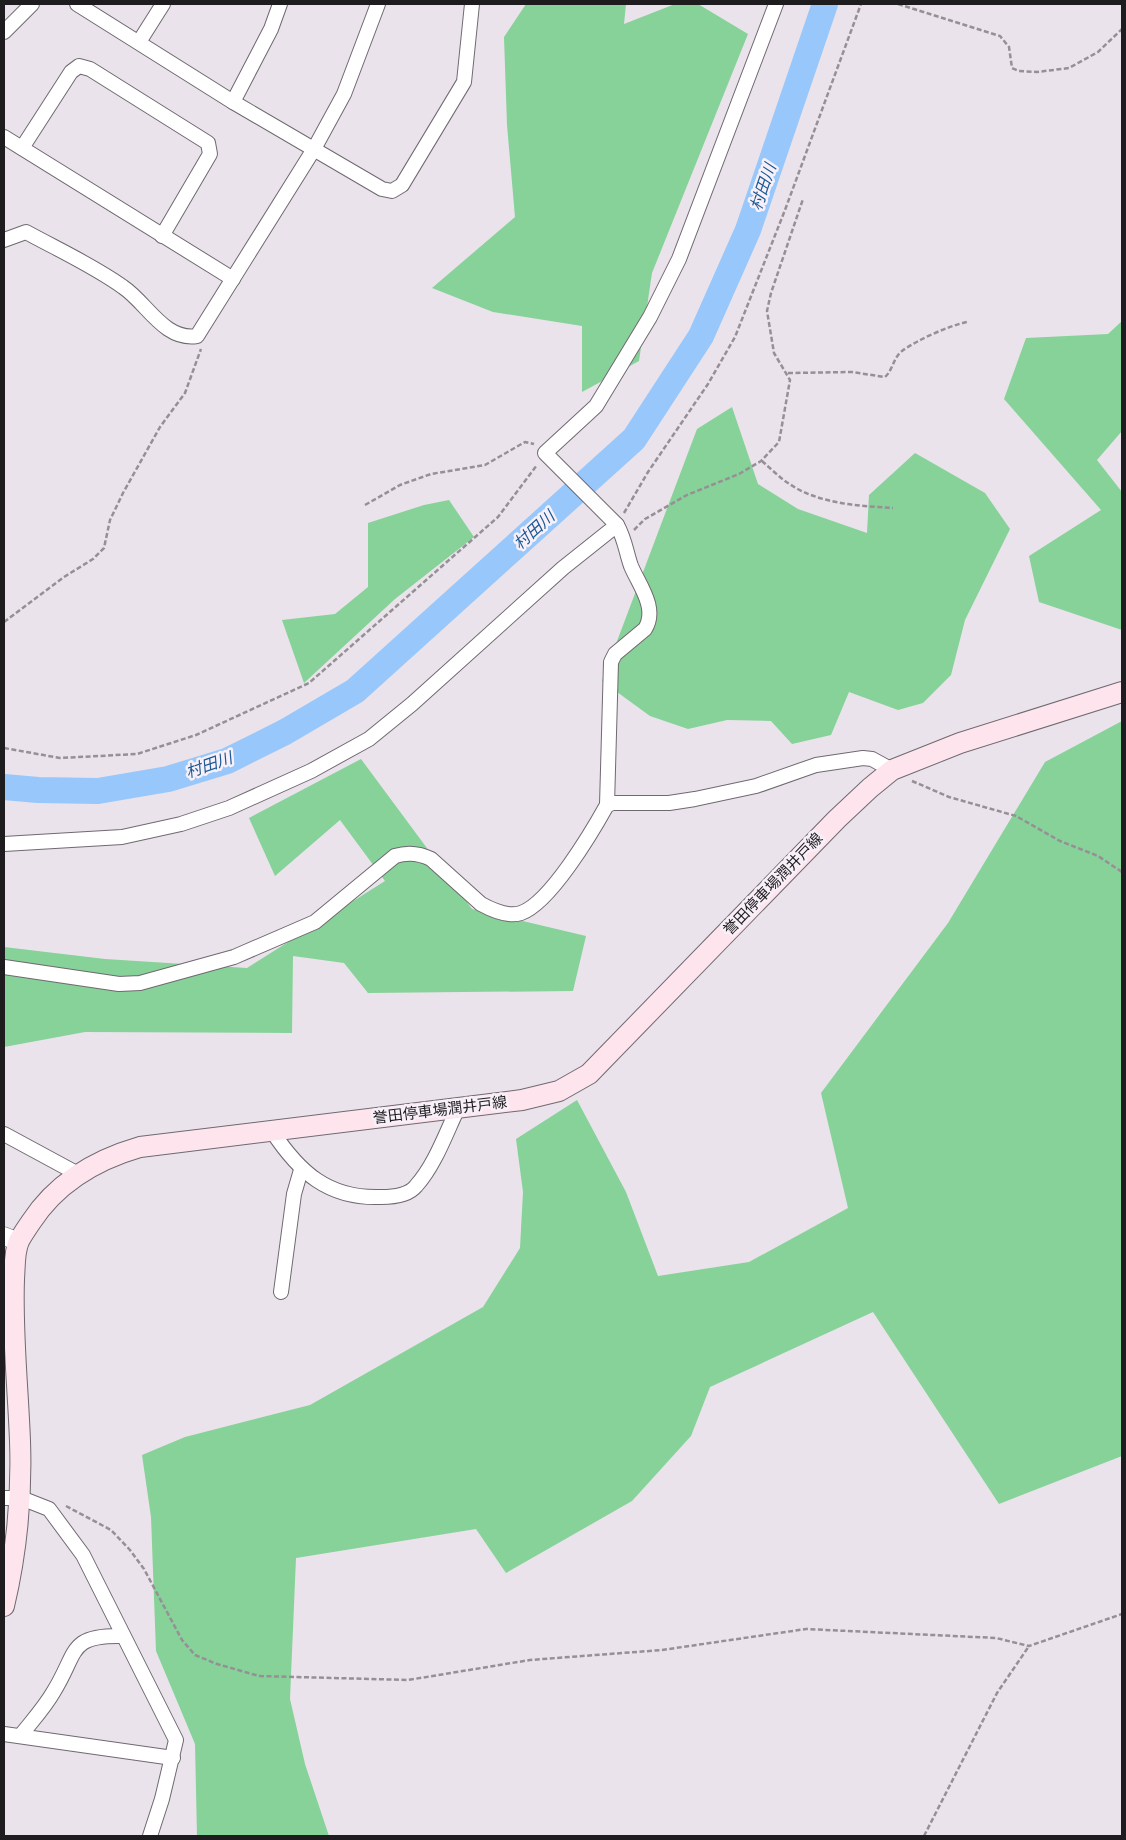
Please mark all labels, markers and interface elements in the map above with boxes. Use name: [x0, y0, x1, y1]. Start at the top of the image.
water label: 村田川: [746, 159, 780, 213]
water label: 村田川: [510, 506, 560, 553]
water label: 村田川: [183, 748, 237, 782]
street label: 誉田停車場潤井戸線: [720, 829, 826, 939]
street label: 誉田停車場潤井戸線: [372, 1093, 508, 1127]

